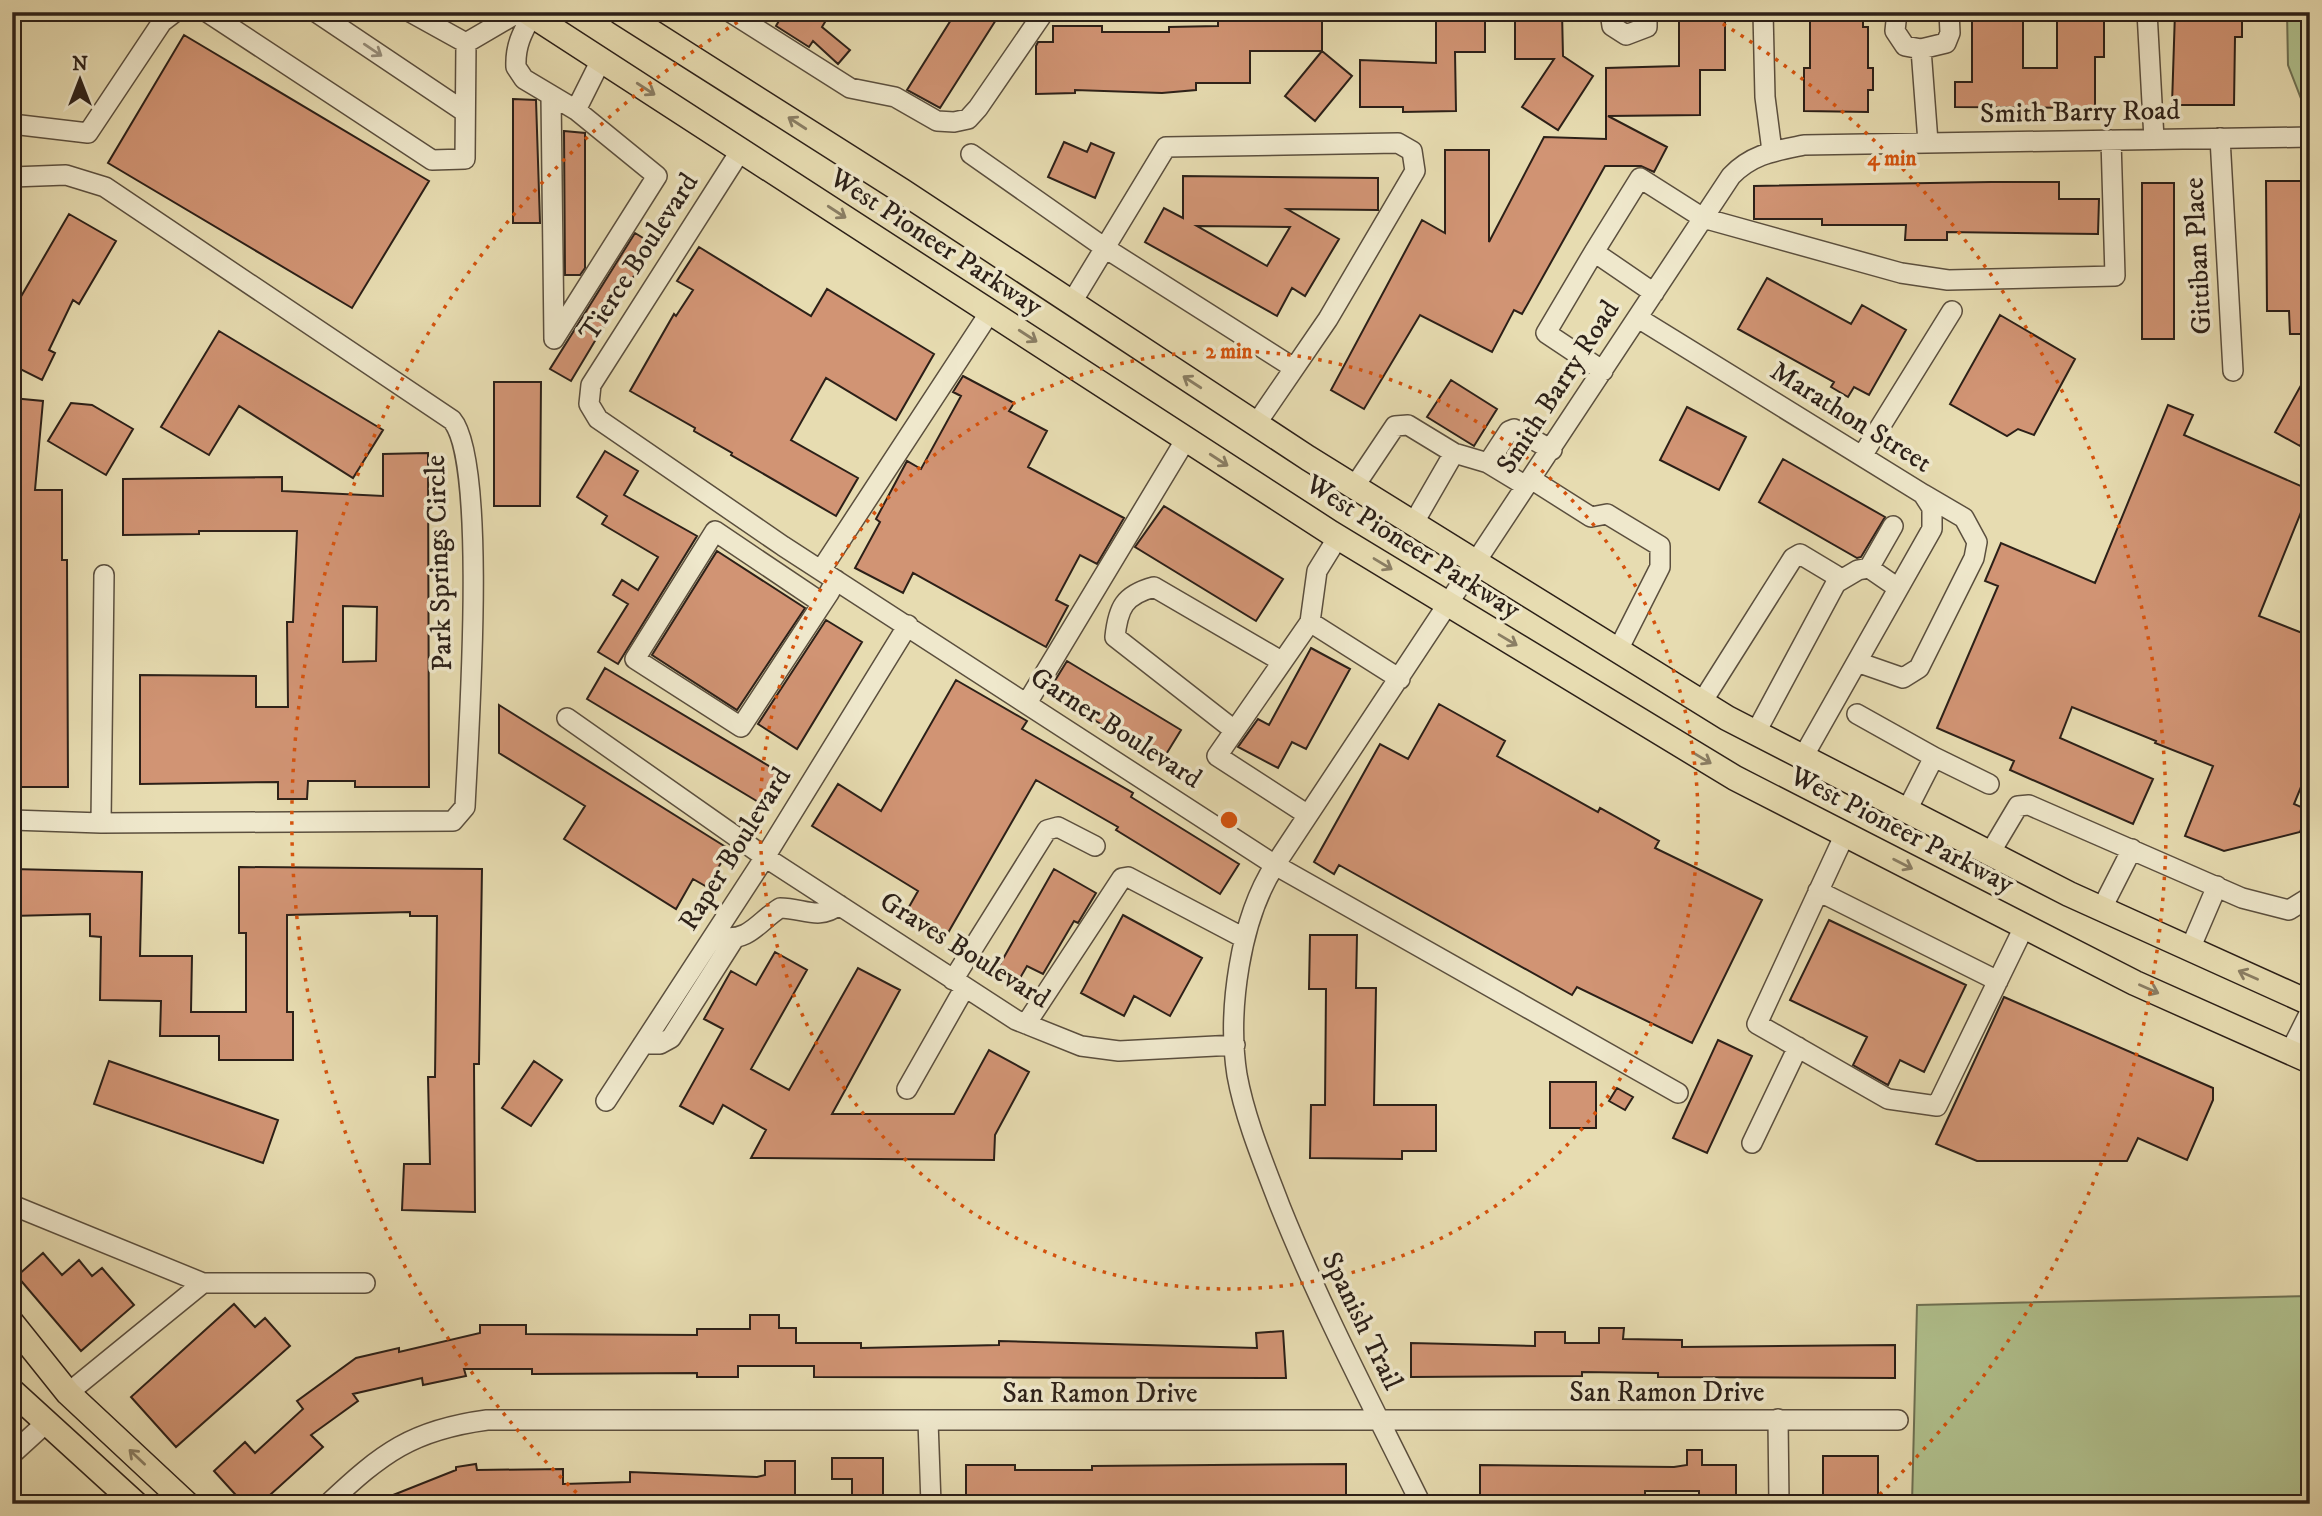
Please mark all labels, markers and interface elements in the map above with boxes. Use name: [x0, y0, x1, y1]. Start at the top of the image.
one-way arrow: [363, 43, 382, 57]
north arrow: [46, 46, 116, 116]
text: N: [72, 53, 88, 76]
one-way arrow: [636, 82, 655, 96]
street label: Smith Barry Road: [1980, 93, 2180, 131]
one-way arrow: [788, 116, 807, 131]
text: 4 min: [1868, 146, 1917, 172]
street label: West Pioneer Parkway: [822, 160, 1050, 324]
street label: Tierce Boulevard: [572, 166, 706, 348]
street label: Gittiban Place: [2176, 176, 2220, 336]
one-way arrow: [827, 205, 846, 220]
street label: Smith Barry Road: [1489, 293, 1627, 480]
one-way arrow: [1018, 329, 1037, 344]
text: 2 min: [1206, 339, 1254, 365]
street label: Marathon Street: [1764, 353, 1938, 481]
one-way arrow: [1183, 375, 1203, 389]
one-way arrow: [1208, 453, 1228, 467]
street label: Park Springs Circle: [418, 454, 460, 672]
street label: West Pioneer Parkway: [1298, 466, 1527, 628]
one-way arrow: [1372, 558, 1392, 572]
one-way arrow: [1497, 633, 1517, 647]
street label: Garner Boulevard: [1024, 659, 1208, 797]
one-way arrow: [1692, 751, 1712, 765]
street label: West Pioneer Parkway: [1783, 758, 2020, 902]
street label: Raper Boulevard: [671, 761, 799, 937]
centre of rings: [1217, 808, 1241, 832]
one-way arrow: [1892, 858, 1913, 872]
street label: Graves Boulevard: [873, 884, 1057, 1016]
one-way arrow: [2237, 968, 2259, 981]
one-way arrow: [2138, 983, 2160, 996]
street label: Spanish Trail: [1314, 1246, 1411, 1396]
street label: San Ramon Drive: [1569, 1375, 1765, 1410]
street label: San Ramon Drive: [1002, 1376, 1198, 1411]
one-way arrow: [129, 1449, 146, 1466]

